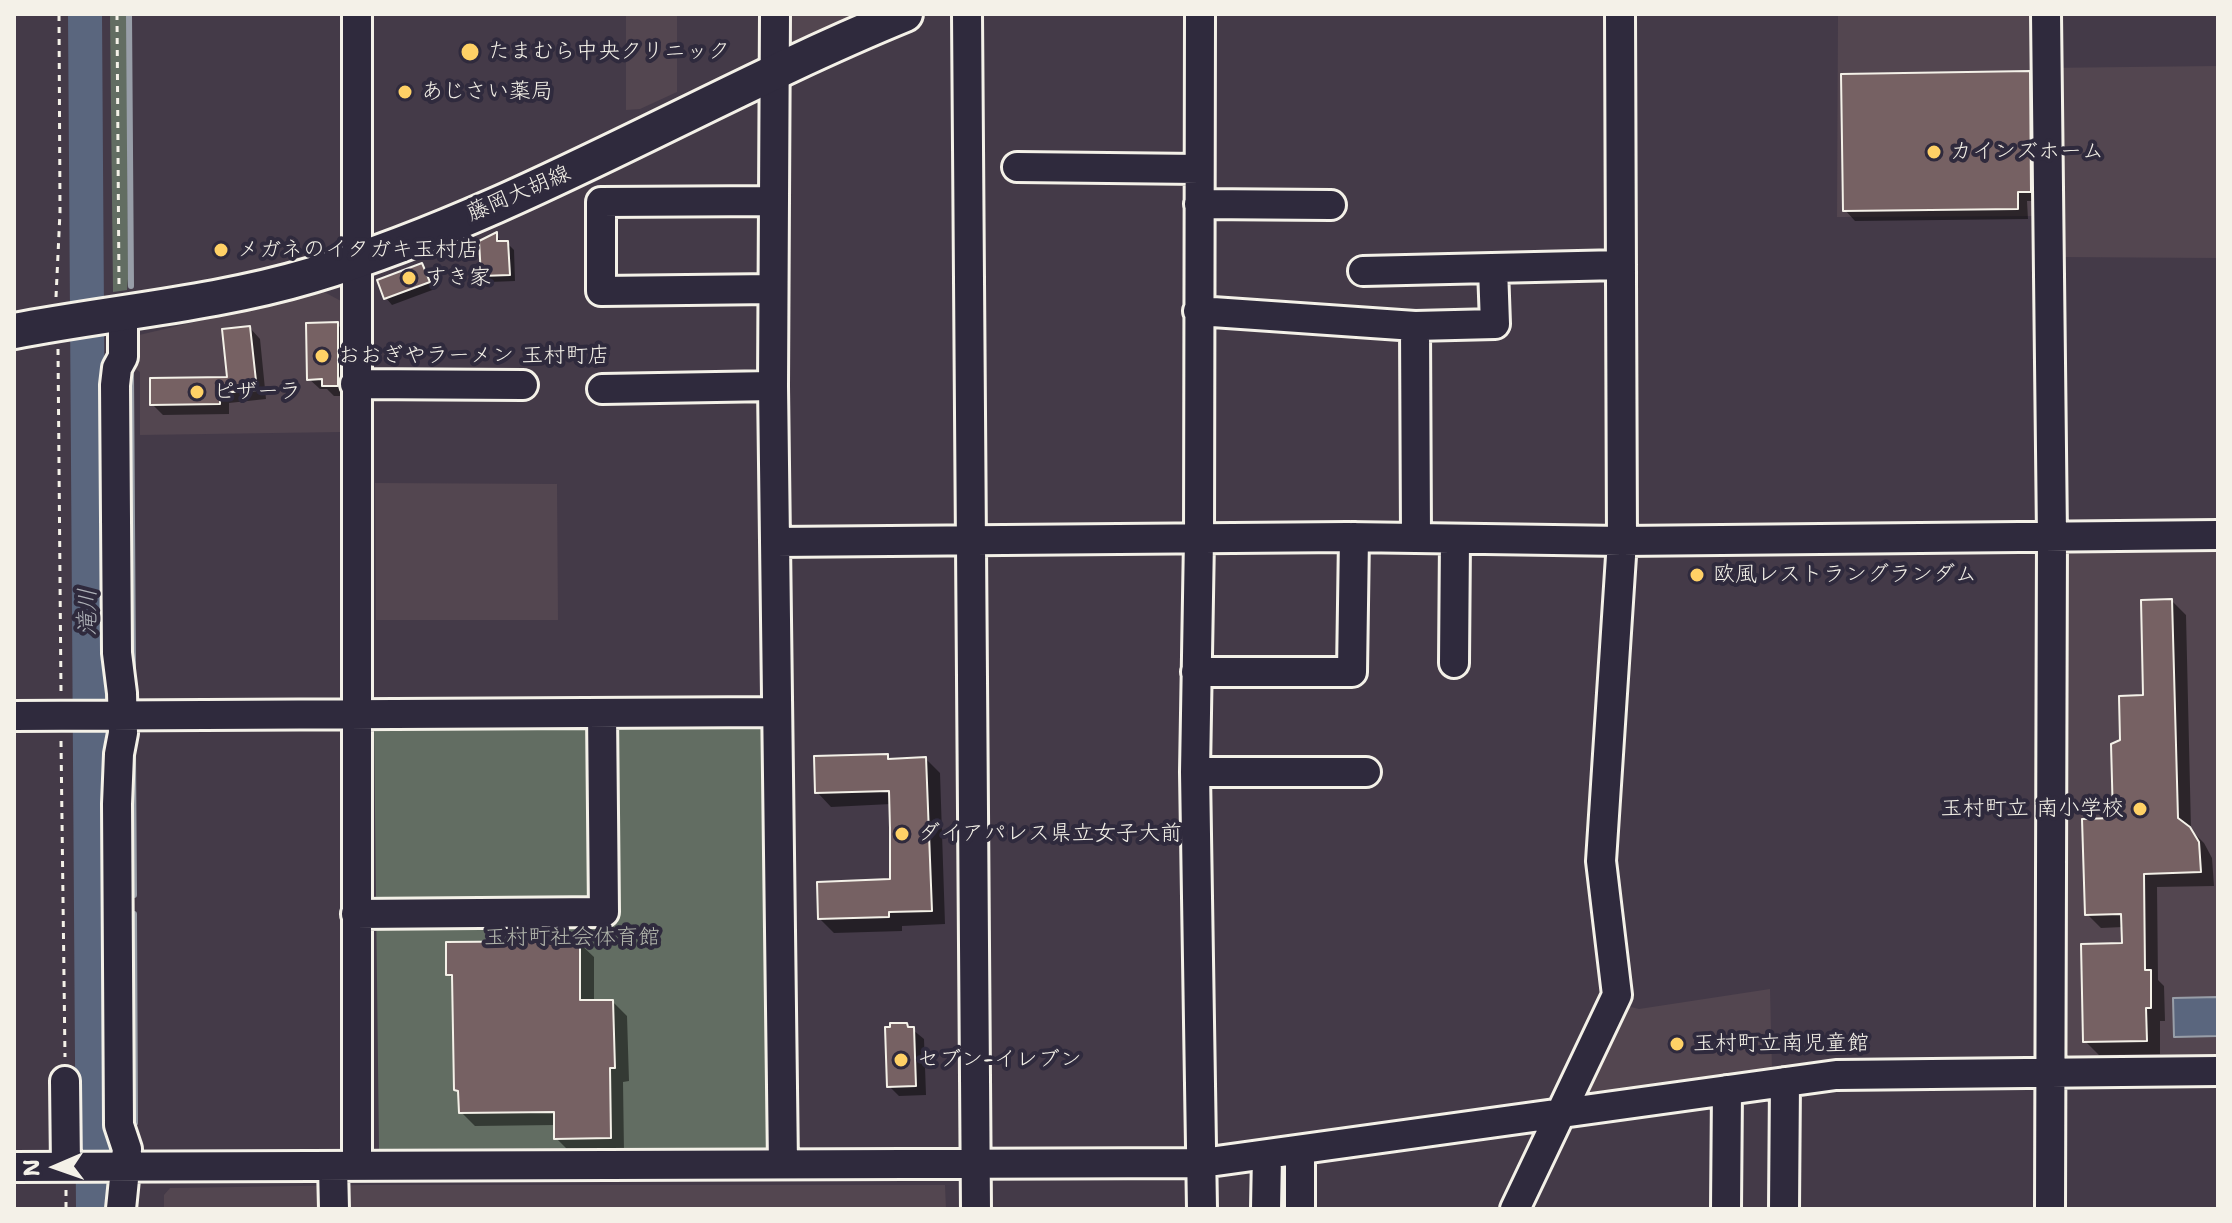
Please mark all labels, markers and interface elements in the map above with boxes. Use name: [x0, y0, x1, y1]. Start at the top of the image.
place label: たまむら中央クリニック: [488, 39, 730, 65]
marker: たまむら中央クリニック: [459, 41, 481, 63]
place label: あじさい薬局: [421, 79, 553, 105]
marker: あじさい薬局: [396, 83, 414, 101]
place label: カインズホーム: [1950, 139, 2104, 165]
marker: カインズホーム: [1925, 143, 1943, 161]
street label: 藤岡大胡線: [463, 160, 575, 228]
place label: メガネのイタガキ玉村店: [237, 237, 479, 263]
marker: メガネのイタガキ玉村店: [212, 241, 230, 259]
place label: すき家: [425, 265, 491, 291]
marker: すき家: [400, 269, 418, 287]
place label: おおぎやラーメン 玉村町店: [338, 343, 610, 369]
marker: おおぎやラーメン 玉村町店: [313, 347, 331, 365]
place label: ピザーラ: [213, 379, 301, 405]
marker: ピザーラ: [188, 383, 206, 401]
place label: 欧風レストラングランダム: [1713, 562, 1977, 588]
marker: 欧風レストラングランダム: [1688, 566, 1706, 584]
water label: 滝川: [75, 588, 103, 636]
place label: 玉村町立 南小学校: [1940, 796, 2124, 822]
marker: 玉村町立 南小学校: [2131, 800, 2149, 818]
place label: ダイアパレス県立女子大前: [918, 821, 1182, 847]
marker: ダイアパレス県立女子大前: [893, 825, 911, 843]
park label: 玉村町社会体育館: [484, 925, 660, 951]
place label: 玉村町立南児童館: [1693, 1031, 1869, 1057]
marker: 玉村町立南児童館: [1668, 1035, 1686, 1053]
place label: セブン-イレブン: [917, 1047, 1082, 1073]
marker: セブン-イレブン: [892, 1051, 910, 1069]
north arrow: [16, 1127, 96, 1207]
text: N: [17, 1159, 46, 1177]

